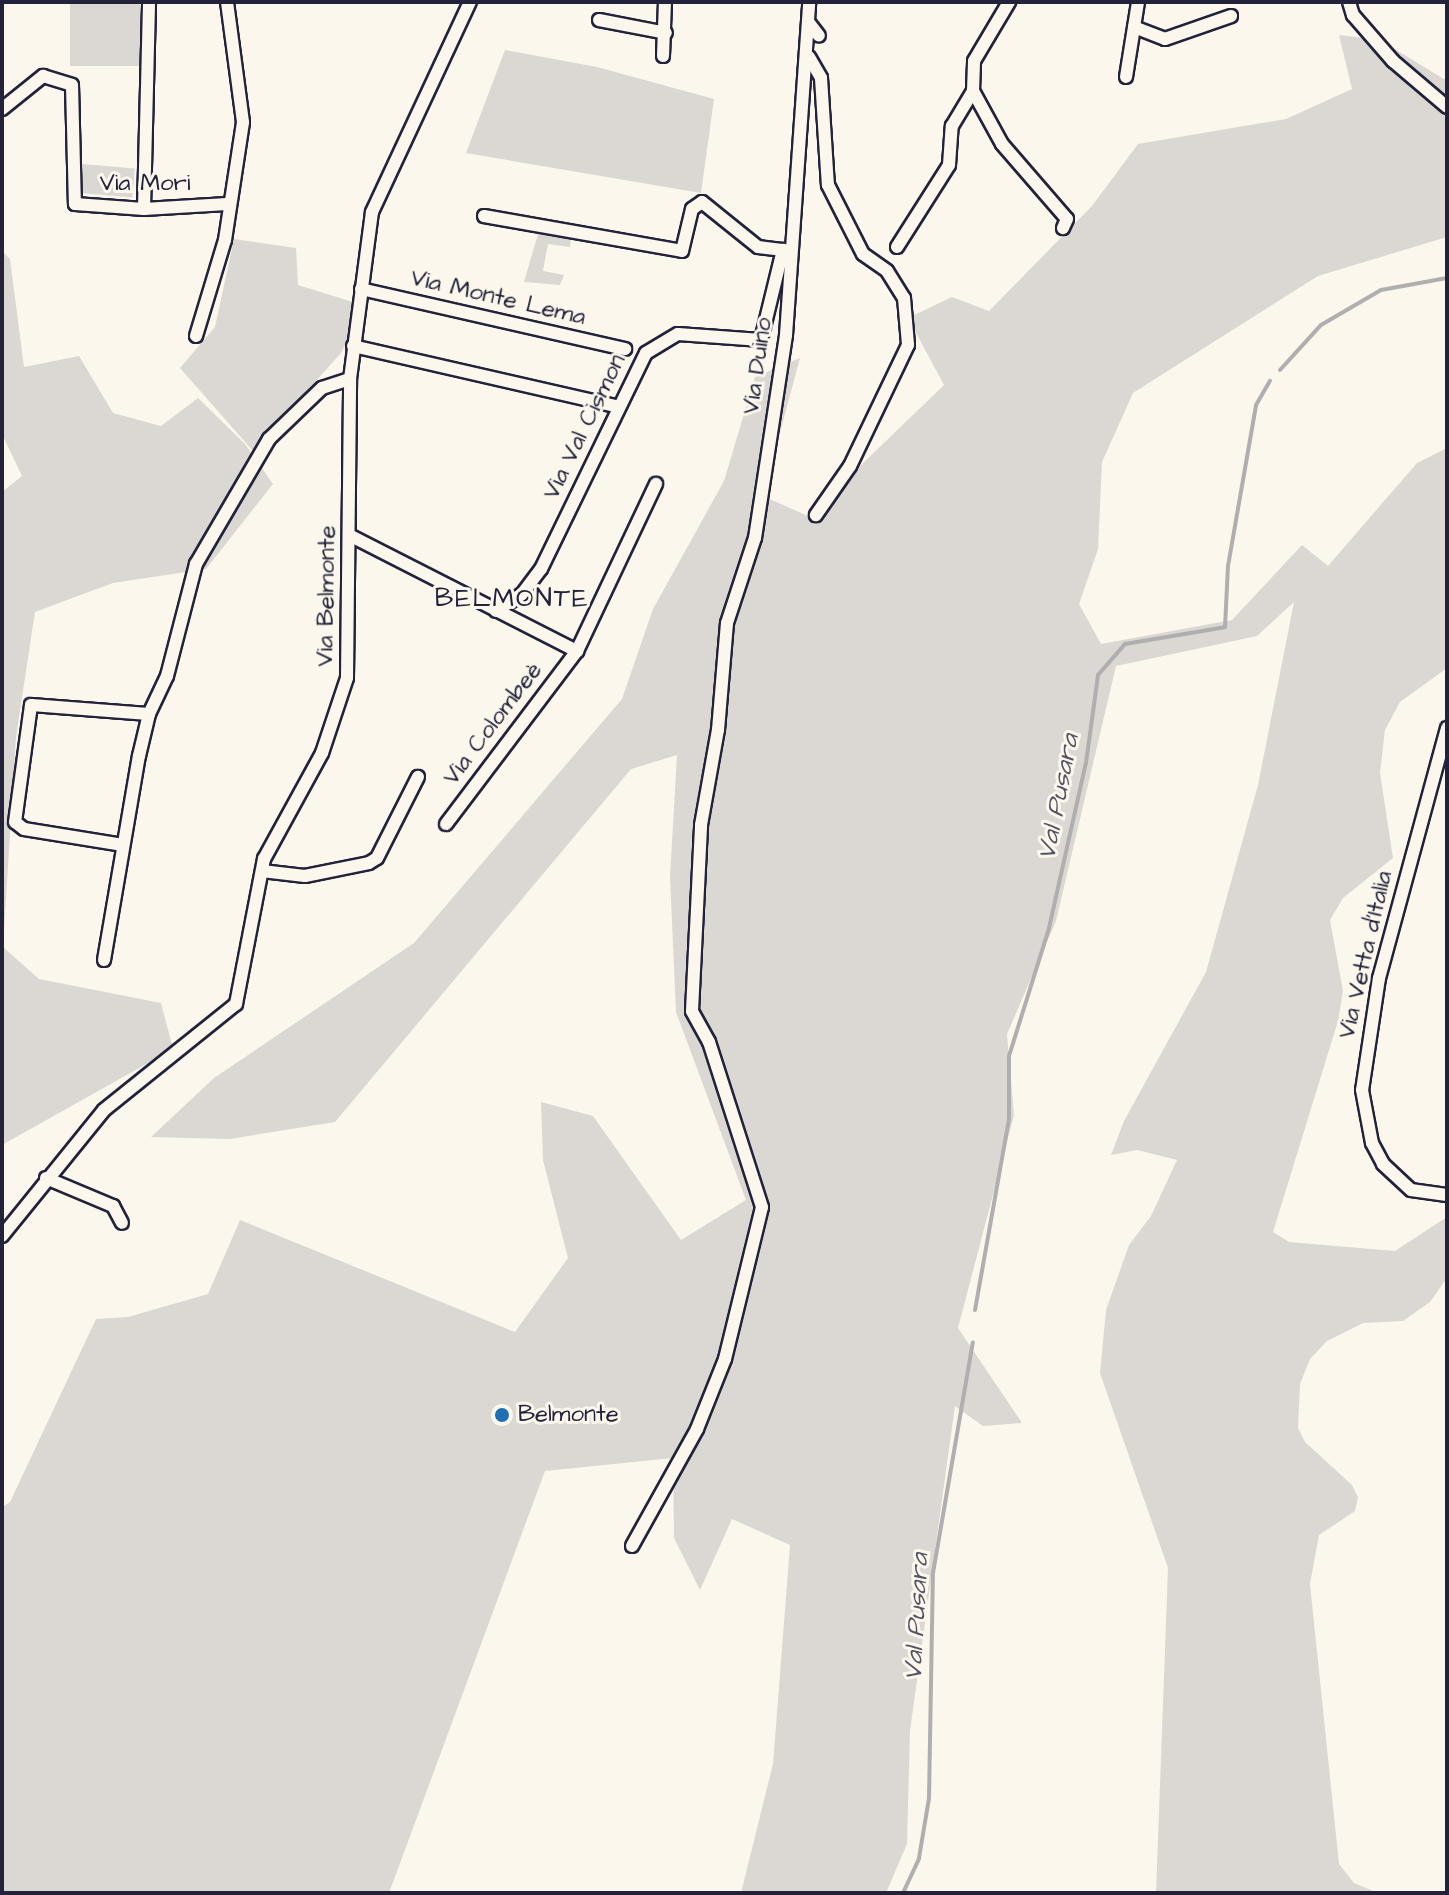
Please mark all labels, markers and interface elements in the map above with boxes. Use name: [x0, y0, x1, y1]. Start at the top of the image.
street label: Via Mori: [100, 170, 190, 198]
street label: Via Monte Lema: [408, 264, 588, 332]
street label: Via Duino: [737, 316, 779, 416]
street label: Via Val Cismon: [537, 350, 633, 504]
street label: Via Belmonte: [311, 525, 343, 667]
district label: BELMONTE: [435, 583, 589, 615]
street label: Via Colombeè: [437, 657, 549, 791]
water label: Val Pusara: [1032, 731, 1086, 863]
street label: Via Vetta d'Italia: [1333, 868, 1399, 1042]
place label: Belmonte: [518, 1401, 619, 1429]
marker: Belmonte: [493, 1406, 511, 1424]
water label: Val Pusara: [898, 1552, 936, 1682]

